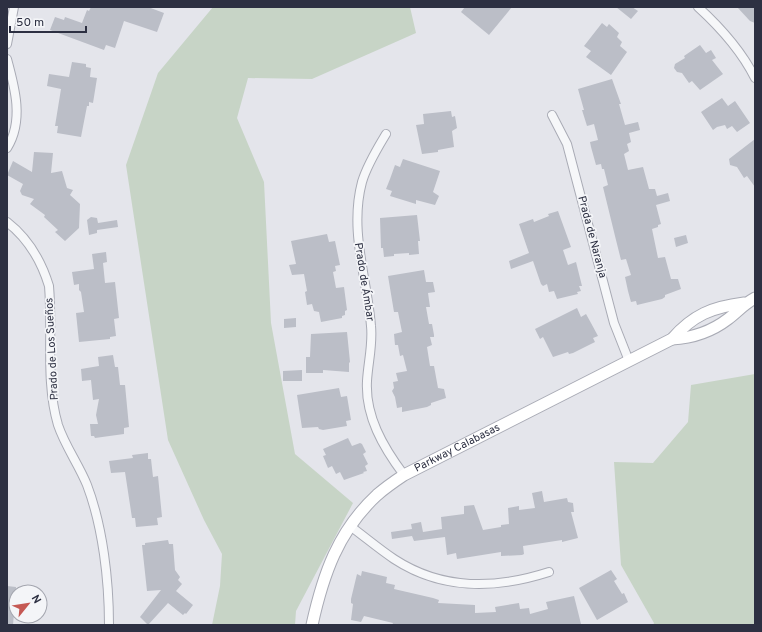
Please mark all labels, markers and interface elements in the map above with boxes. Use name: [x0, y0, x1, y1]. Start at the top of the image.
scale bar: [10, 8, 86, 34]
text: 50 m: [16, 15, 44, 31]
street label: Prada de Naranja: [574, 194, 610, 280]
street label: Prado de Ámbar: [351, 242, 378, 323]
street label: Prado de Los Sueños: [42, 297, 62, 401]
street label: Parkway Calabasas: [412, 420, 502, 476]
north arrow: [8, 584, 48, 624]
text: N: [28, 593, 44, 606]

